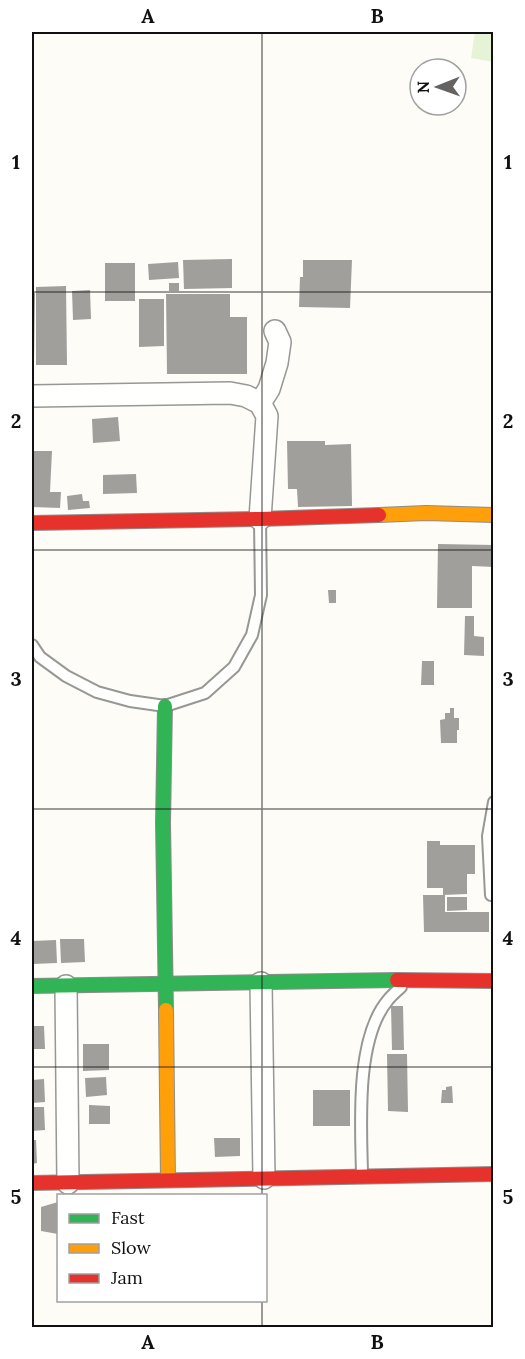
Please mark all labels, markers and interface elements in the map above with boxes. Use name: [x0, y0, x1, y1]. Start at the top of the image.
text: A: [141, 3, 155, 28]
text: B: [370, 3, 384, 28]
north arrow: [408, 57, 468, 117]
text: N: [413, 81, 433, 94]
text: 1: [12, 149, 20, 174]
text: 1: [504, 149, 512, 174]
text: 2: [11, 408, 21, 433]
text: 2: [503, 408, 513, 433]
text: 3: [10, 666, 22, 691]
text: 3: [502, 666, 514, 691]
text: 4: [11, 925, 22, 950]
text: 4: [503, 925, 514, 950]
text: 5: [11, 1184, 22, 1209]
text: 5: [503, 1184, 514, 1209]
legend: [57, 1194, 267, 1302]
text: Fast: [111, 1206, 145, 1229]
text: Slow: [111, 1236, 151, 1259]
text: Jam: [110, 1266, 143, 1289]
text: A: [141, 1329, 155, 1354]
text: B: [370, 1329, 384, 1354]

